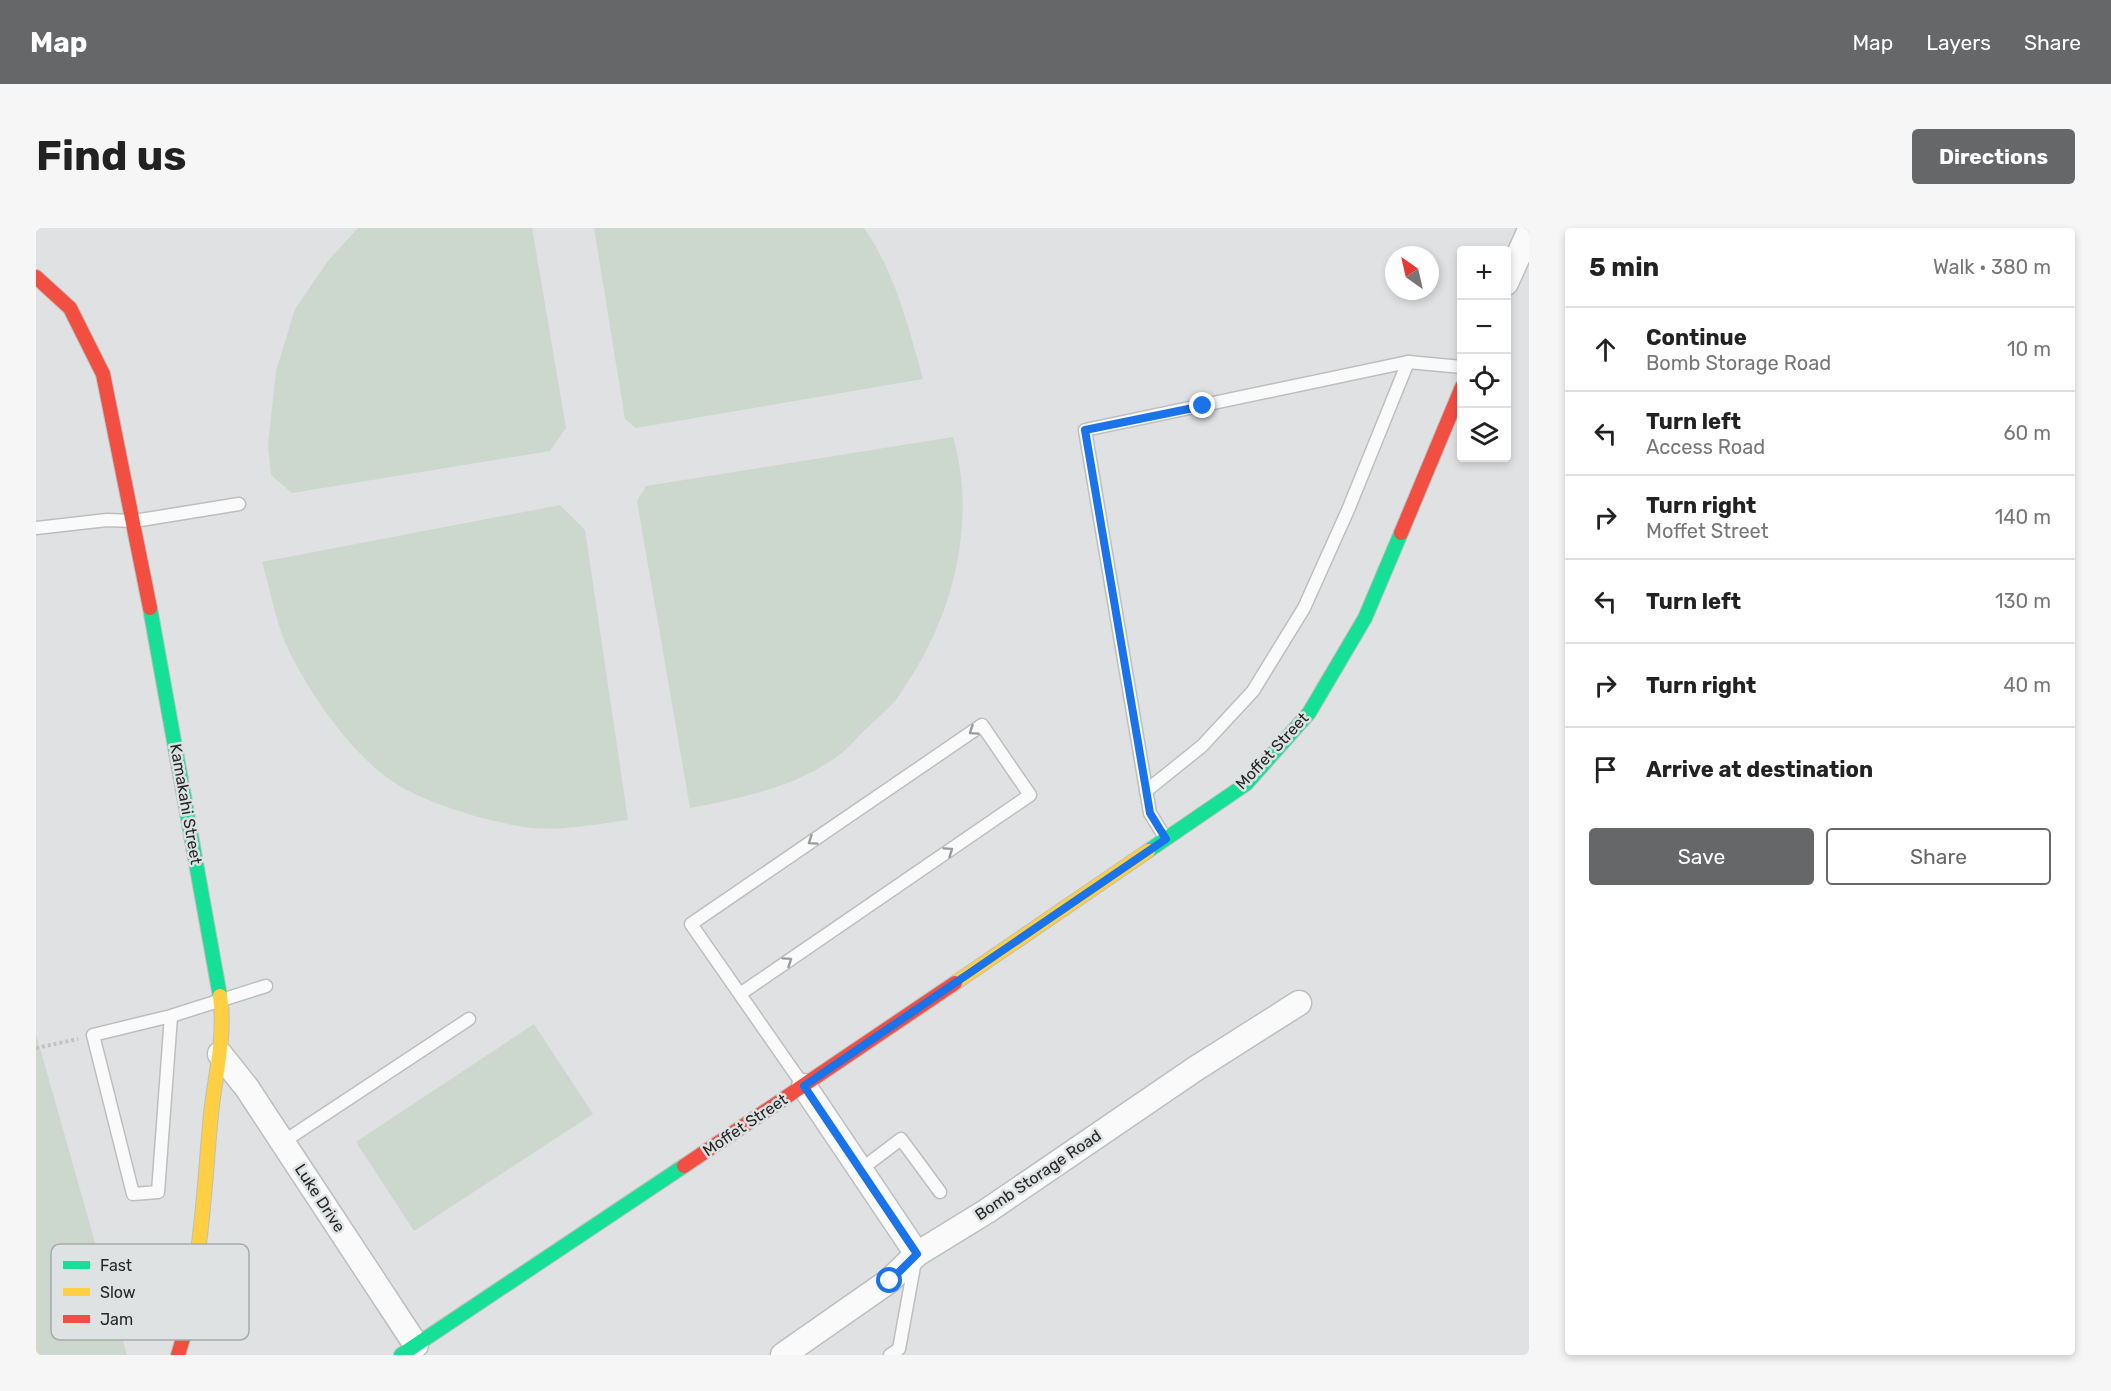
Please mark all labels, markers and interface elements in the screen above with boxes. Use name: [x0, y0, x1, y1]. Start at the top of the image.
text: Map: [30, 26, 87, 59]
text: Map: [1852, 30, 1893, 55]
text: Layers: [1926, 30, 1991, 55]
text: Share: [2024, 30, 2081, 55]
button: Directions: [1912, 129, 2075, 184]
text: Find us: [36, 131, 187, 181]
north arrow: [1385, 246, 1439, 300]
map controls: [1457, 246, 1511, 462]
button: +: [1457, 246, 1511, 300]
text: 5 min: [1589, 252, 1659, 283]
text: Walk · 380 m: [1933, 255, 2051, 279]
button: −: [1457, 300, 1511, 354]
text: Continue: [1646, 324, 1747, 351]
icon: ahead: [1589, 333, 1622, 366]
text: 10 m: [2007, 337, 2051, 361]
text: Bomb Storage Road: [1646, 351, 1831, 375]
button: locate: [1457, 354, 1511, 408]
route end: [1189, 392, 1215, 418]
button: layers: [1457, 408, 1511, 462]
text: Turn left: [1646, 408, 1741, 435]
icon: left: [1589, 417, 1622, 450]
text: 60 m: [2004, 421, 2051, 445]
text: Access Road: [1646, 435, 1765, 459]
text: Turn right: [1646, 492, 1756, 519]
icon: right: [1589, 501, 1622, 534]
text: 140 m: [1995, 505, 2051, 529]
text: Moffet Street: [1646, 519, 1769, 543]
icon: left: [1589, 585, 1622, 618]
text: Turn left: [1646, 588, 1741, 615]
text: 130 m: [1995, 589, 2051, 613]
icon: right: [1589, 669, 1622, 702]
text: Turn right: [1646, 672, 1756, 699]
text: 40 m: [2003, 673, 2051, 697]
street label: Moffet Street: [1232, 709, 1312, 793]
one-way arrow: [969, 724, 980, 735]
street label: Kamakahi Street: [166, 742, 206, 866]
icon: arrive: [1589, 753, 1622, 786]
text: Arrive at destination: [1646, 756, 1873, 783]
button: Save: [1589, 828, 1814, 885]
button: Share: [1826, 828, 2051, 885]
one-way arrow: [808, 834, 819, 845]
one-way arrow: [942, 847, 953, 858]
one-way arrow: [781, 957, 792, 968]
street label: Moffet Street: [699, 1090, 791, 1160]
street label: Bomb Storage Road: [971, 1126, 1105, 1224]
street label: Luke Drive: [291, 1160, 349, 1236]
legend: [51, 1244, 249, 1340]
text: Fast: [100, 1256, 132, 1275]
route start: [876, 1267, 902, 1293]
text: Slow: [100, 1283, 136, 1302]
text: Jam: [100, 1310, 133, 1329]

